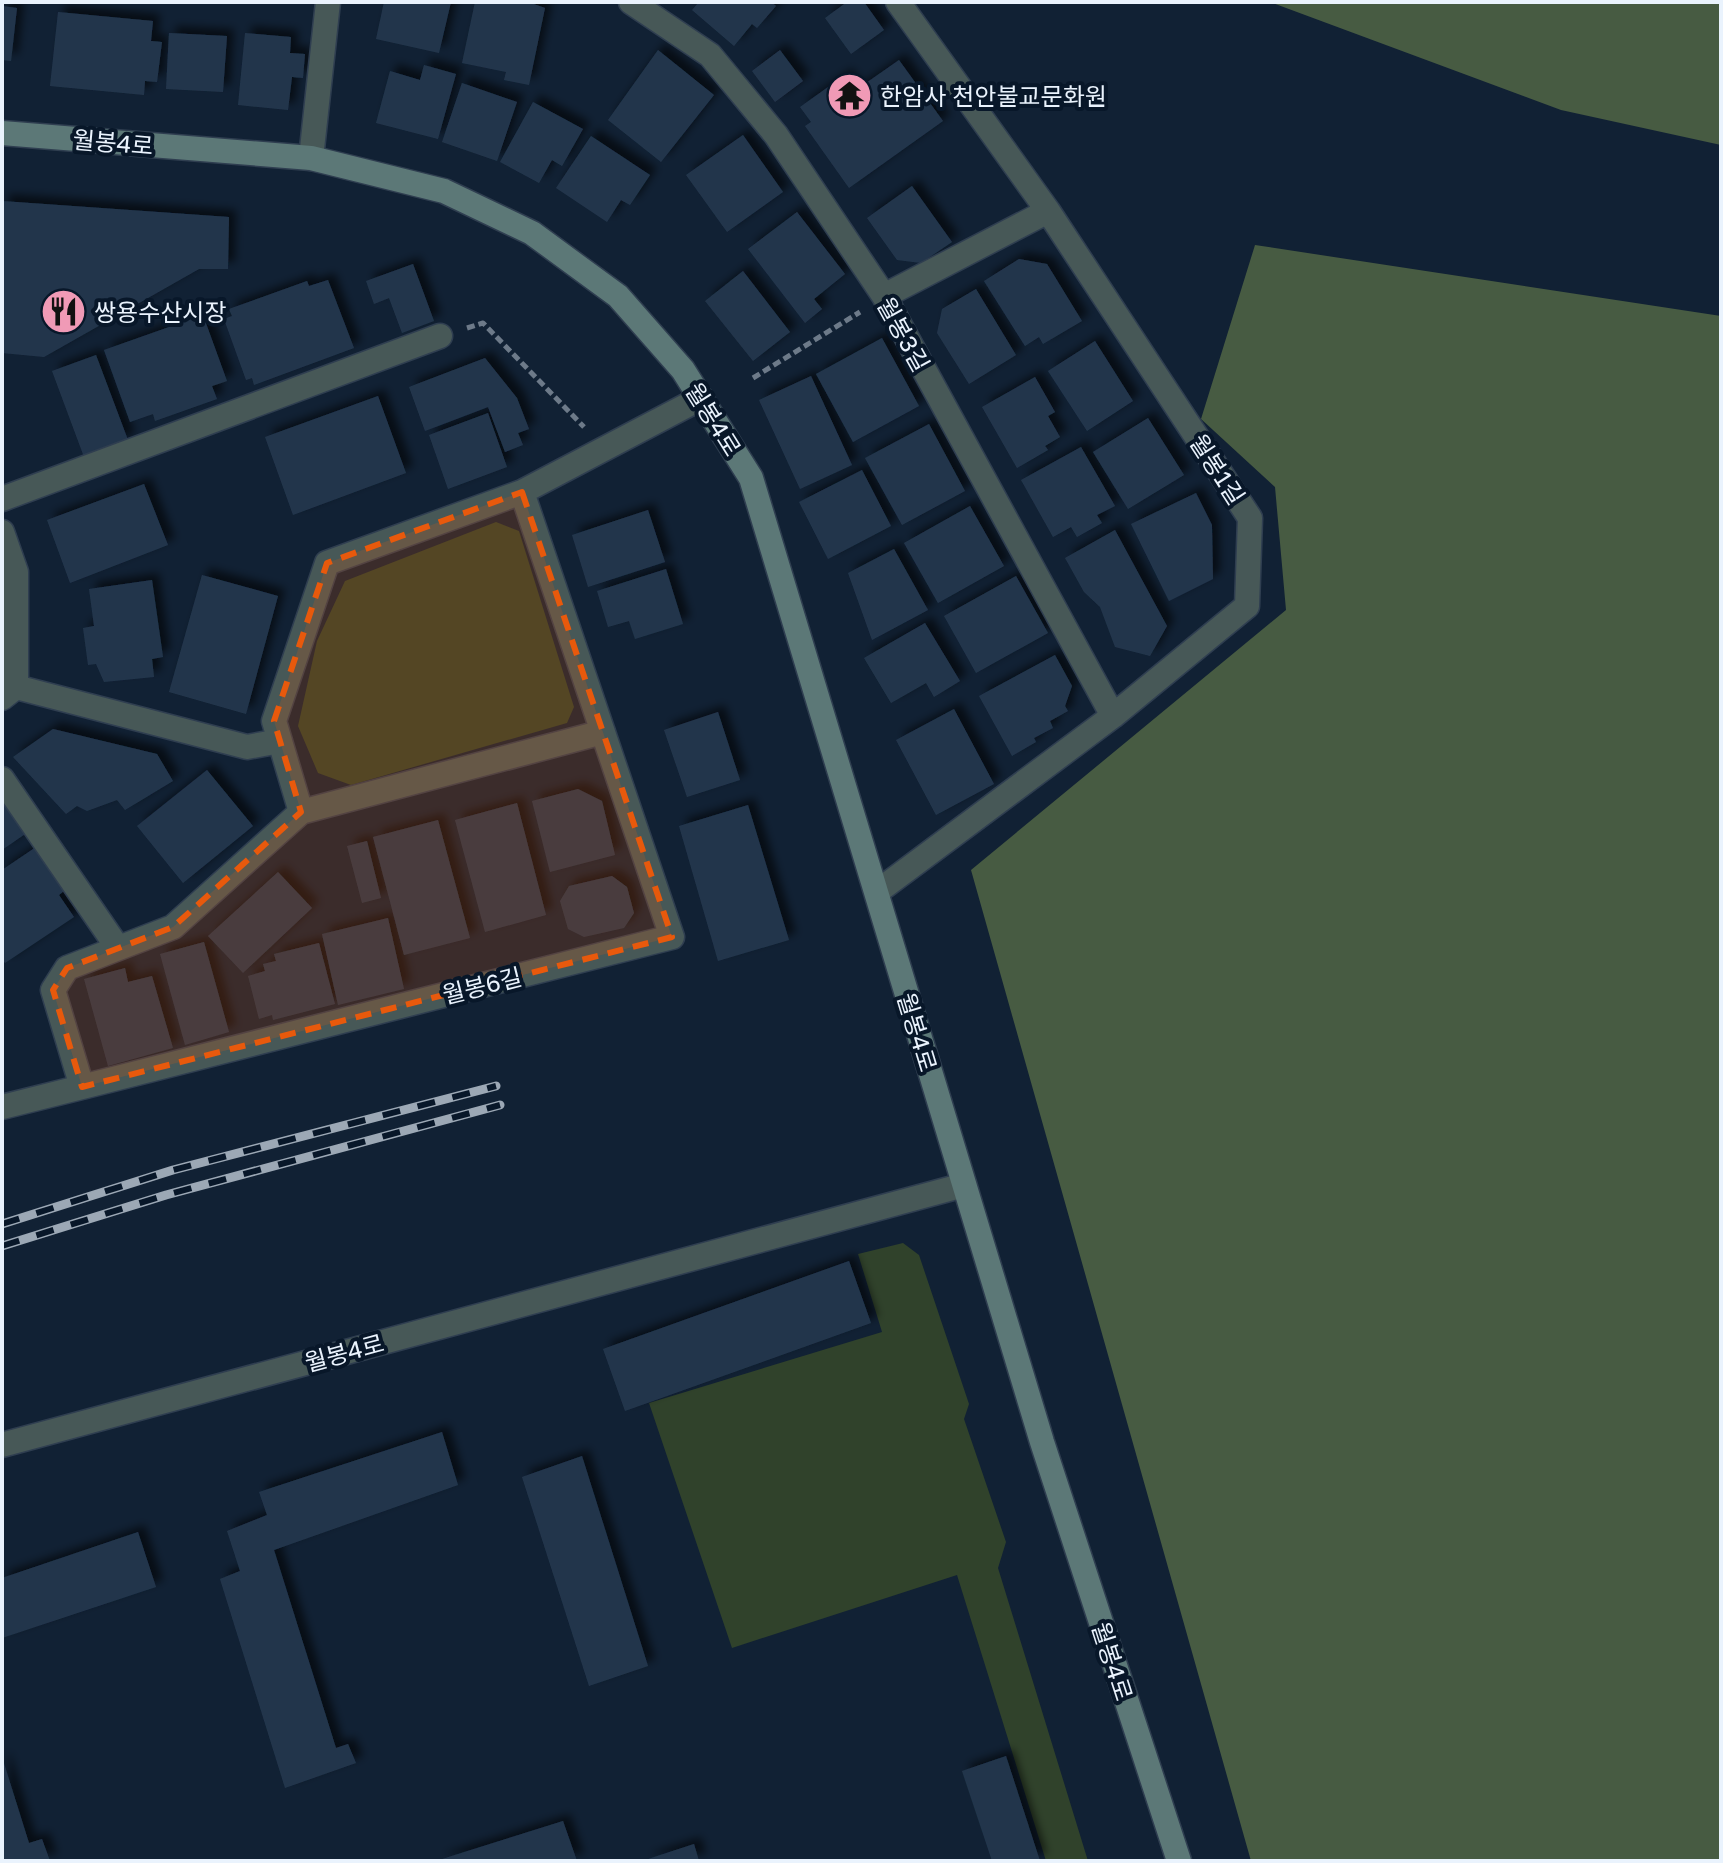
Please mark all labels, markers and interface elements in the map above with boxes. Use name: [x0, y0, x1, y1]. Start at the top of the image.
temple icon: 한암사 천안불교문화원: [825, 71, 873, 119]
place label: 한암사 천안불교문화원: [880, 81, 1107, 110]
street label: 월봉4로: [71, 124, 155, 160]
restaurant icon: 쌍용수산시장: [39, 287, 87, 335]
street label: 월봉3길: [872, 292, 936, 376]
place label: 쌍용수산시장: [94, 297, 226, 326]
street label: 월봉4로: [680, 377, 748, 461]
street label: 월봉1길: [1185, 428, 1251, 510]
street label: 월봉6길: [439, 961, 525, 1009]
street label: 월봉4로: [892, 989, 944, 1075]
street label: 월봉4로: [301, 1328, 387, 1376]
street label: 월봉4로: [1087, 1618, 1139, 1704]

